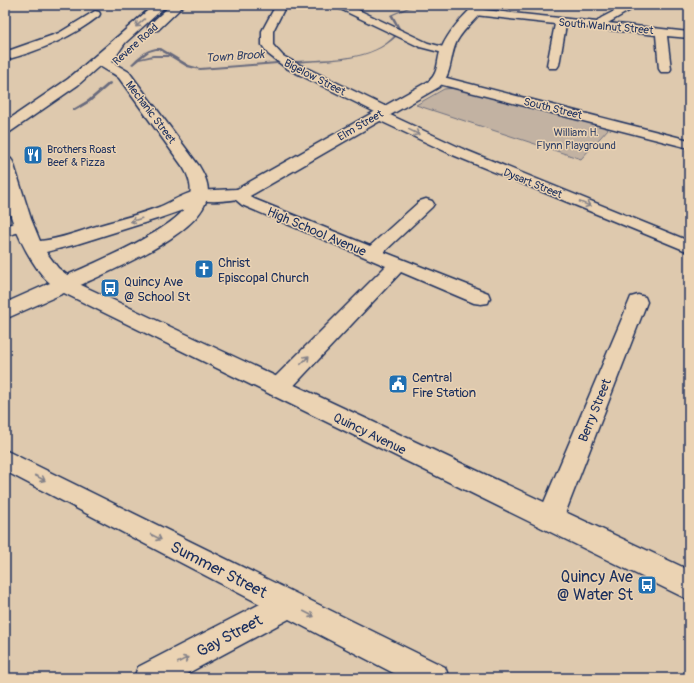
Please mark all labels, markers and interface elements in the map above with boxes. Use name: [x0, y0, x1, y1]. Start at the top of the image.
street label: South Walnut Street: [558, 16, 655, 37]
one-way arrow: [135, 18, 146, 27]
street label: Revere Road: [110, 21, 161, 68]
water label: Town Brook: [205, 47, 266, 66]
street label: Bigelow Street: [282, 56, 348, 99]
street label: Mechanic Street: [123, 78, 179, 147]
street label: South Street: [522, 95, 584, 122]
street label: Elm Street: [335, 107, 386, 144]
park label: William H. Flynn Playground: [536, 126, 616, 152]
one-way arrow: [408, 129, 420, 136]
place label: Brothers Roast Beef & Pizza: [47, 143, 116, 169]
restaurant icon: Brothers Roast Beef & Pizza: [22, 144, 44, 166]
street label: Dysart Street: [502, 166, 565, 201]
one-way arrow: [579, 201, 591, 208]
street label: High School Avenue: [265, 204, 369, 260]
one-way arrow: [130, 217, 143, 224]
place label: Christ Episcopal Church: [218, 255, 309, 286]
church icon: Christ Episcopal Church: [193, 258, 215, 280]
place label: Quincy Ave @ School St: [124, 274, 191, 305]
bus stop icon: Quincy Ave @ School St: [99, 277, 121, 299]
one-way arrow: [300, 355, 309, 365]
place label: Central Fire Station: [412, 370, 476, 401]
public building icon: Central Fire Station: [387, 373, 409, 395]
street label: Berry Street: [575, 376, 615, 444]
street label: Quincy Avenue: [331, 409, 409, 459]
one-way arrow: [34, 474, 46, 482]
one-way arrow: [149, 533, 161, 541]
street label: Summer Street: [167, 537, 271, 603]
place label: Quincy Ave @ Water St: [557, 567, 634, 605]
bus stop icon: Quincy Ave @ Water St: [636, 574, 658, 596]
street label: Gay Street: [193, 610, 266, 662]
one-way arrow: [303, 611, 315, 619]
one-way arrow: [177, 655, 189, 663]

